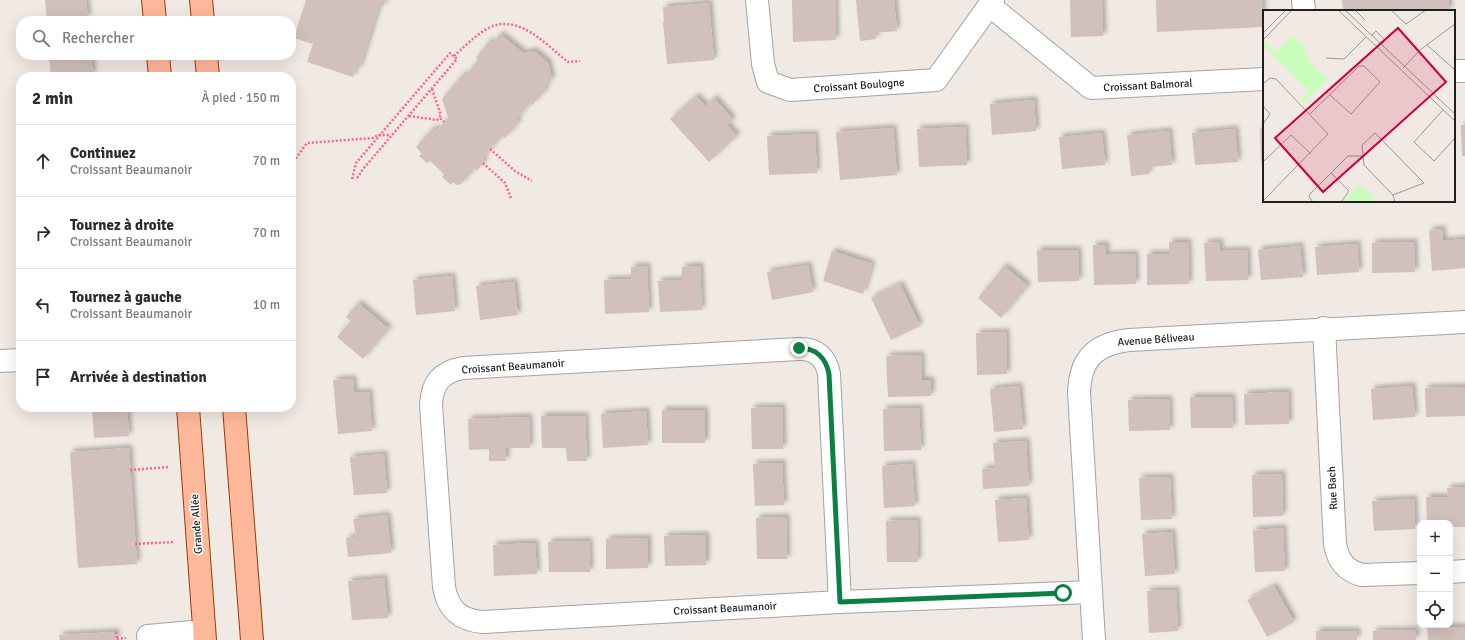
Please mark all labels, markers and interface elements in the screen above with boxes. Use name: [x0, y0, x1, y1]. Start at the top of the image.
inset map: [1263, 10, 1455, 202]
search box: [16, 16, 296, 60]
icon: search: [30, 27, 52, 49]
text: Rechercher: [62, 29, 135, 47]
street label: Croissant Boulogne: [813, 76, 905, 95]
street label: Croissant Balmoral: [1103, 77, 1193, 94]
text: 2 min: [32, 88, 73, 109]
text: À pied · 150 m: [201, 90, 280, 106]
text: Continuez: [70, 144, 136, 162]
icon: ahead: [32, 150, 54, 172]
text: 70 m: [253, 153, 280, 169]
text: Croissant Beaumanoir: [70, 162, 192, 178]
text: Tournez à droite: [70, 216, 174, 234]
icon: right: [32, 222, 54, 244]
text: 70 m: [253, 225, 280, 241]
text: Croissant Beaumanoir: [70, 234, 192, 250]
text: Tournez à gauche: [70, 288, 182, 306]
icon: left: [32, 294, 54, 316]
text: 10 m: [253, 297, 280, 313]
text: Croissant Beaumanoir: [70, 306, 192, 322]
street label: Avenue Béliveau: [1117, 330, 1195, 349]
route end: [790, 339, 808, 357]
street label: Croissant Beaumanoir: [461, 356, 565, 377]
icon: arrive: [32, 366, 54, 388]
text: Arrivée à destination: [70, 368, 207, 386]
street label: Rue Bach: [1325, 466, 1340, 510]
street label: Grande Allée: [188, 493, 205, 554]
map controls: [1417, 520, 1453, 628]
button: +: [1417, 520, 1453, 556]
button: −: [1417, 556, 1453, 592]
route start: [1054, 584, 1072, 602]
button: locate: [1417, 592, 1453, 628]
street label: Croissant Beaumanoir: [673, 599, 777, 618]

